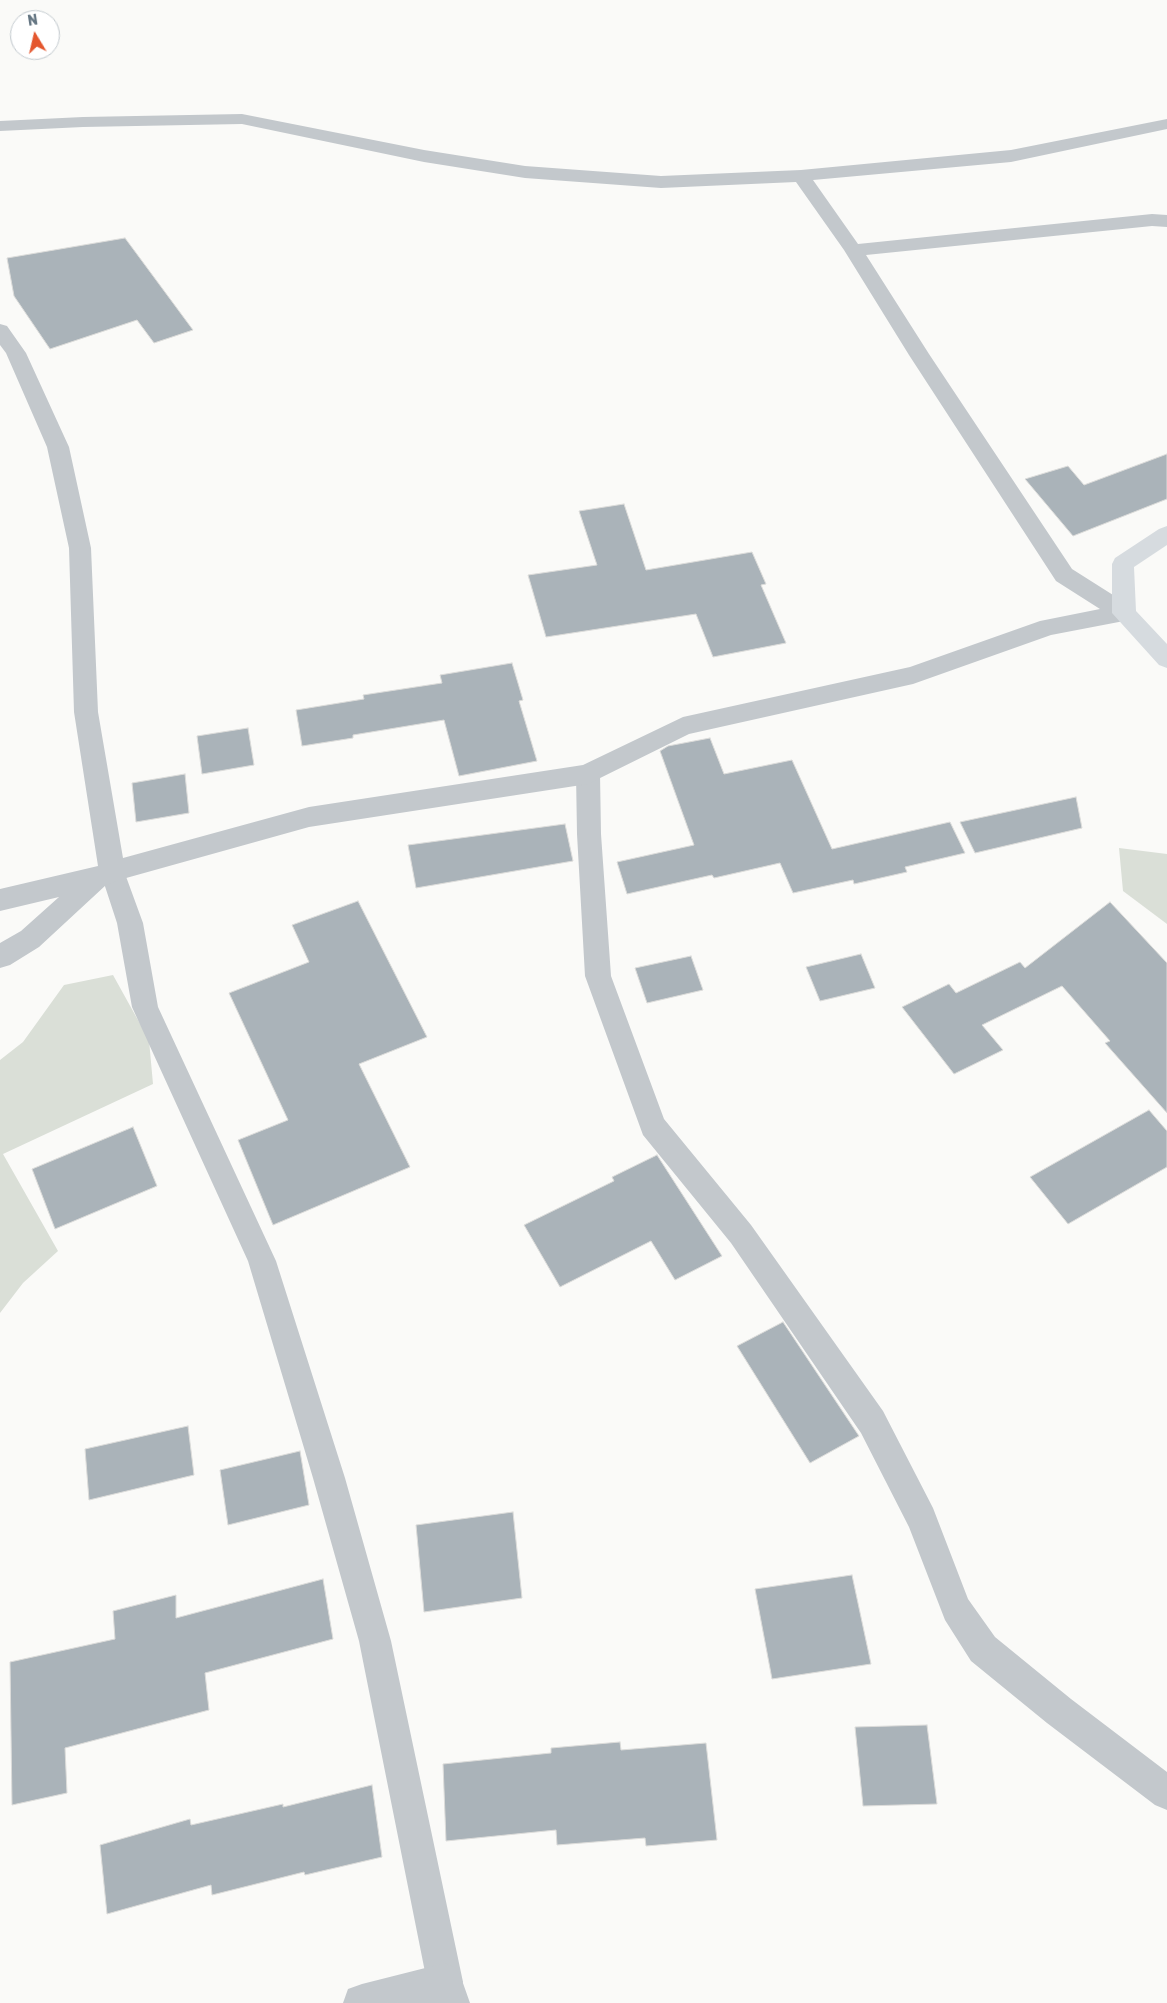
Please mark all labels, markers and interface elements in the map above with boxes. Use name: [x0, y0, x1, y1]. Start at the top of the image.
north arrow: [10, 10, 60, 60]
text: N: [26, 11, 39, 30]

